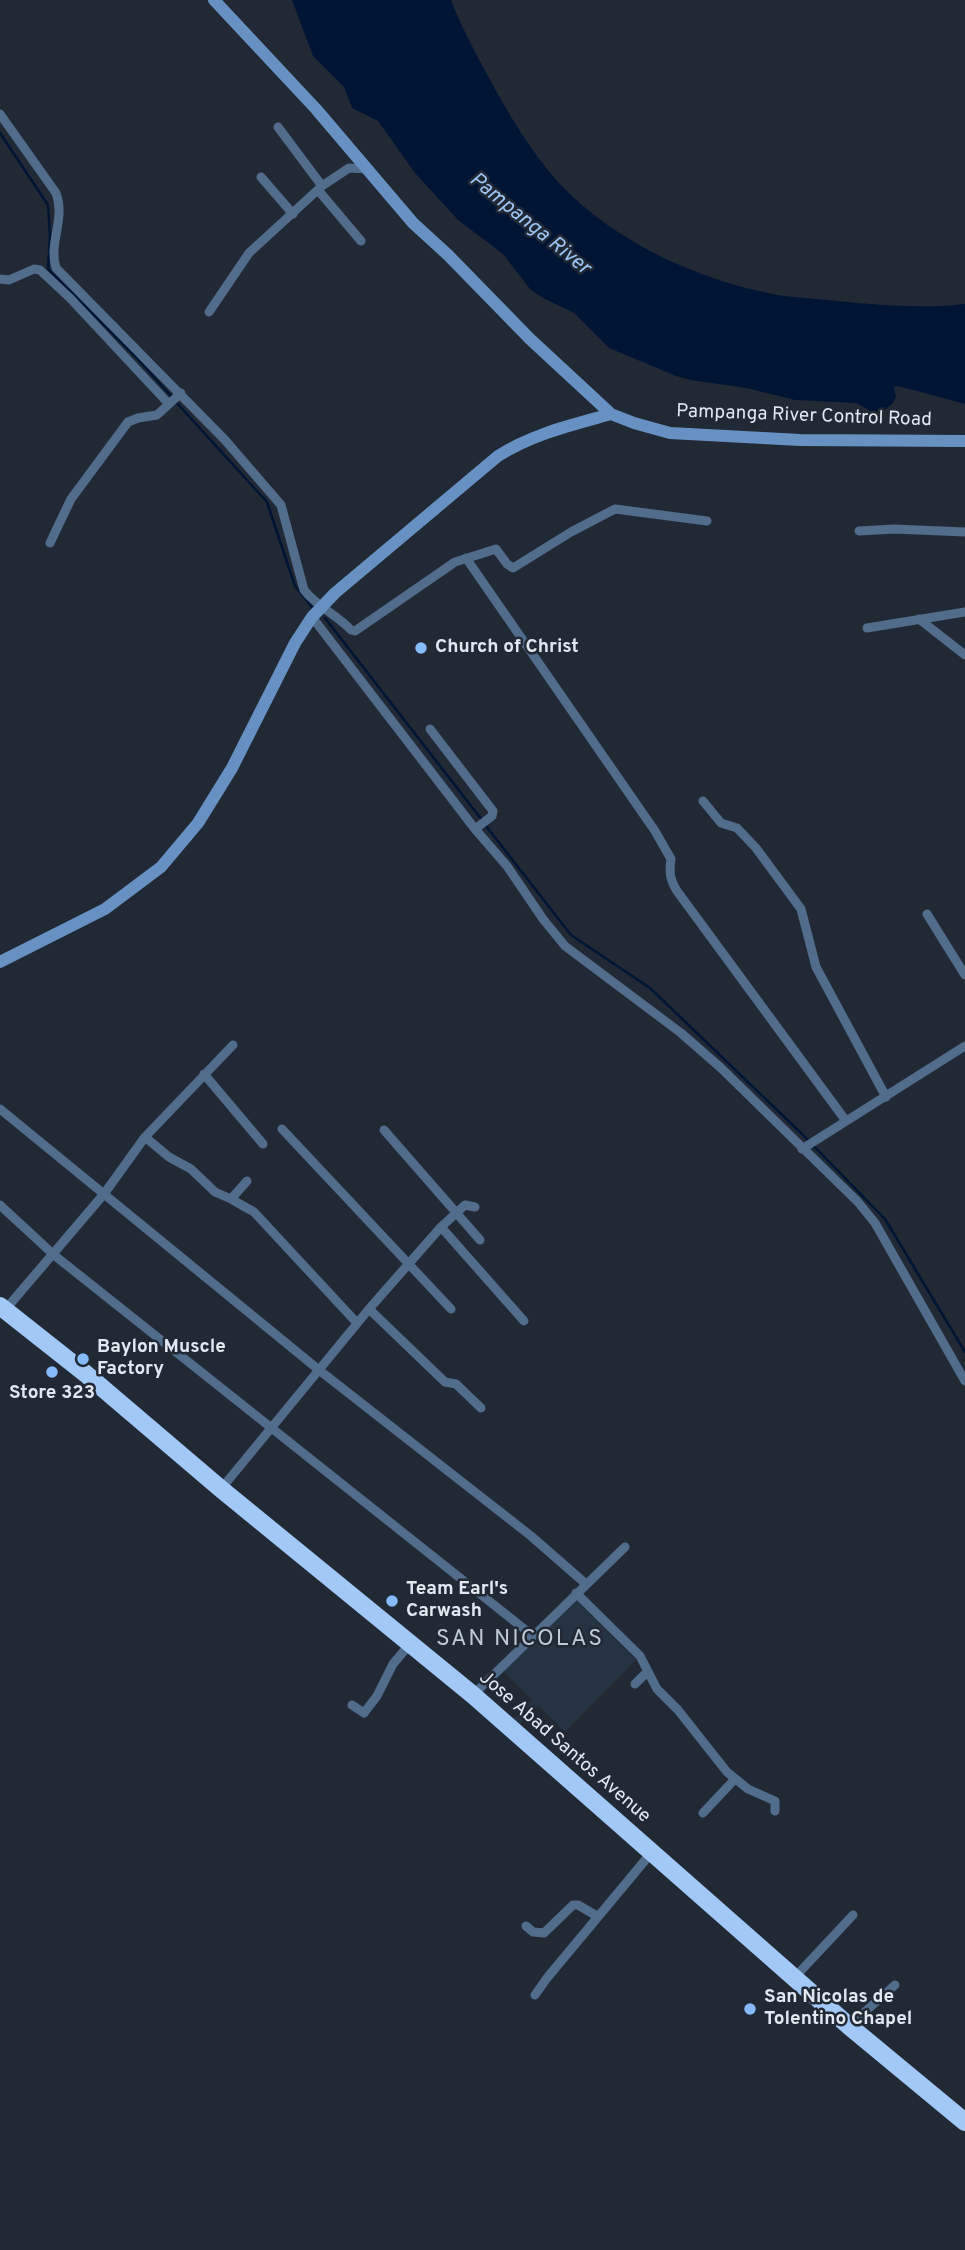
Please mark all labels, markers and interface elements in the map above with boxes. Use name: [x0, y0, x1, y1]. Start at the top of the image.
water label: Pampanga River: [463, 168, 595, 282]
street label: Pampanga River Control Road: [676, 401, 932, 433]
place label: Church of Christ: [435, 637, 579, 659]
marker: Church of Christ: [413, 640, 429, 656]
place label: Baylon Muscle Factory: [97, 1337, 226, 1381]
marker: Baylon Muscle Factory: [75, 1351, 91, 1367]
marker: Store 323: [44, 1364, 60, 1380]
place label: Store 323: [9, 1383, 95, 1405]
place label: Team Earl's Carwash: [406, 1579, 508, 1623]
marker: Team Earl's Carwash: [384, 1593, 400, 1609]
district label: SAN NICOLAS: [437, 1626, 603, 1654]
street label: Jose Abad Santos Avenue: [474, 1667, 654, 1829]
place label: San Nicolas de Tolentino Chapel: [764, 1987, 912, 2031]
marker: San Nicolas de Tolentino Chapel: [742, 2001, 758, 2017]

